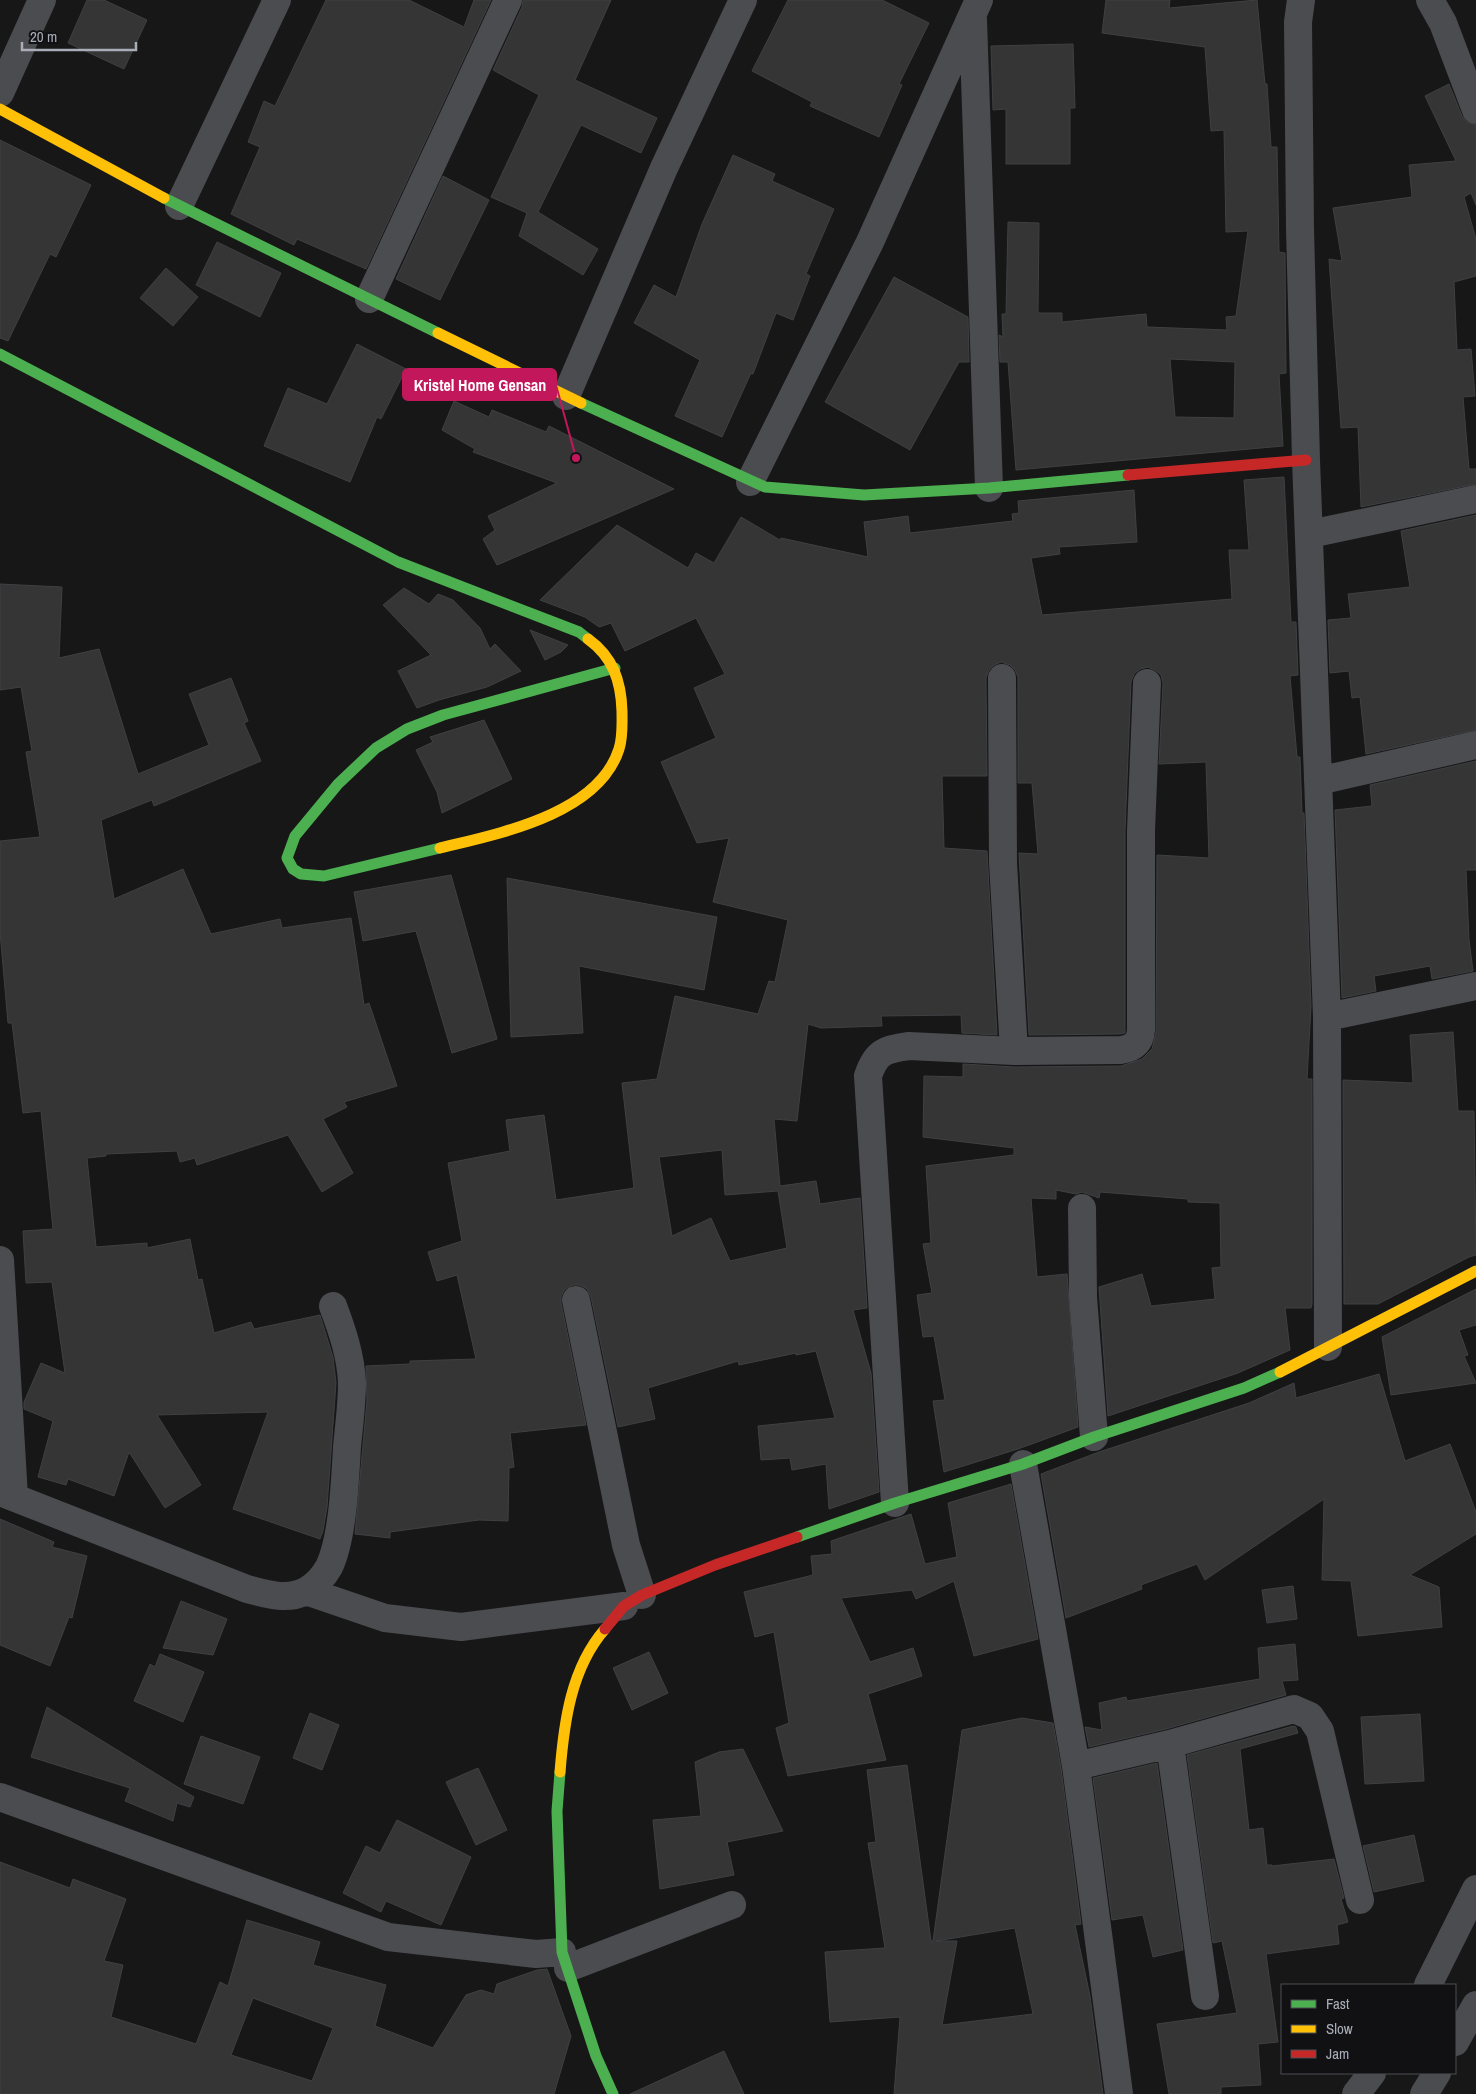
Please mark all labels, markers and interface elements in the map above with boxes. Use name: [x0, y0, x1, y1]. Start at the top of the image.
scale bar: [22, 20, 136, 52]
text: 20 m: [30, 26, 57, 47]
callout: Kristel Home Gensan: [403, 369, 556, 400]
text: Kristel Home Gensan: [414, 374, 546, 396]
legend: [1281, 1984, 1456, 2074]
text: Fast: [1326, 1993, 1350, 2014]
text: Slow: [1326, 2018, 1353, 2039]
text: Jam: [1326, 2043, 1349, 2064]

